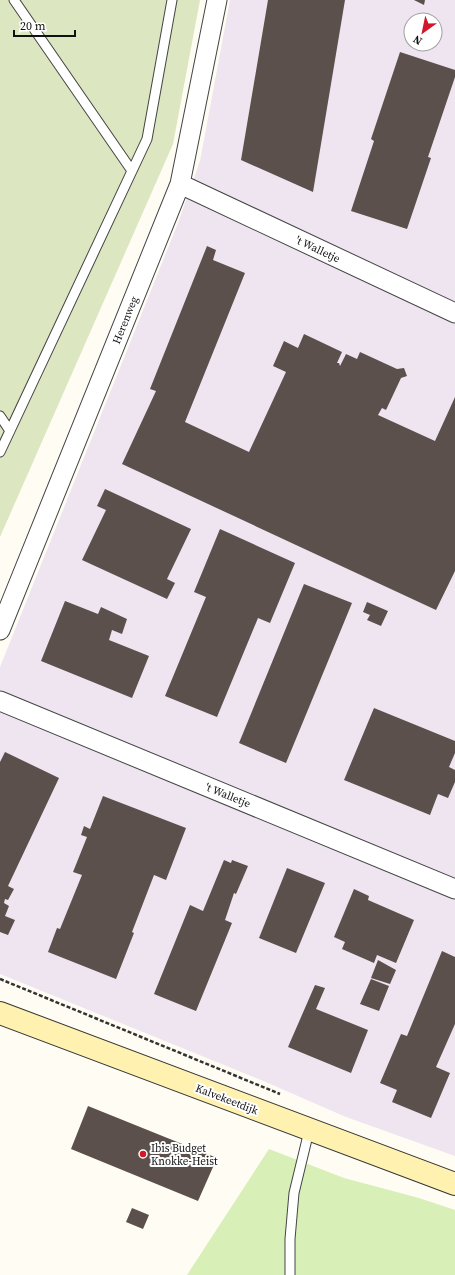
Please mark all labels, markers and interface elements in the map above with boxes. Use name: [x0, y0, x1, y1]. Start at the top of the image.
scale bar: [14, 12, 75, 38]
north arrow: [403, 12, 443, 52]
text: 20 m: [20, 18, 46, 34]
text: N: [410, 31, 425, 48]
street label: 't Walletje: [293, 233, 343, 266]
street label: Herenweg: [109, 294, 142, 346]
street label: 't Walletje: [203, 780, 253, 811]
street label: Kalvekeetdijk: [193, 1081, 261, 1119]
place label: Ibis Budget Knokke-Heist: [151, 1141, 218, 1169]
marker: Ibis Budget Knokke-Heist: [138, 1149, 148, 1159]

